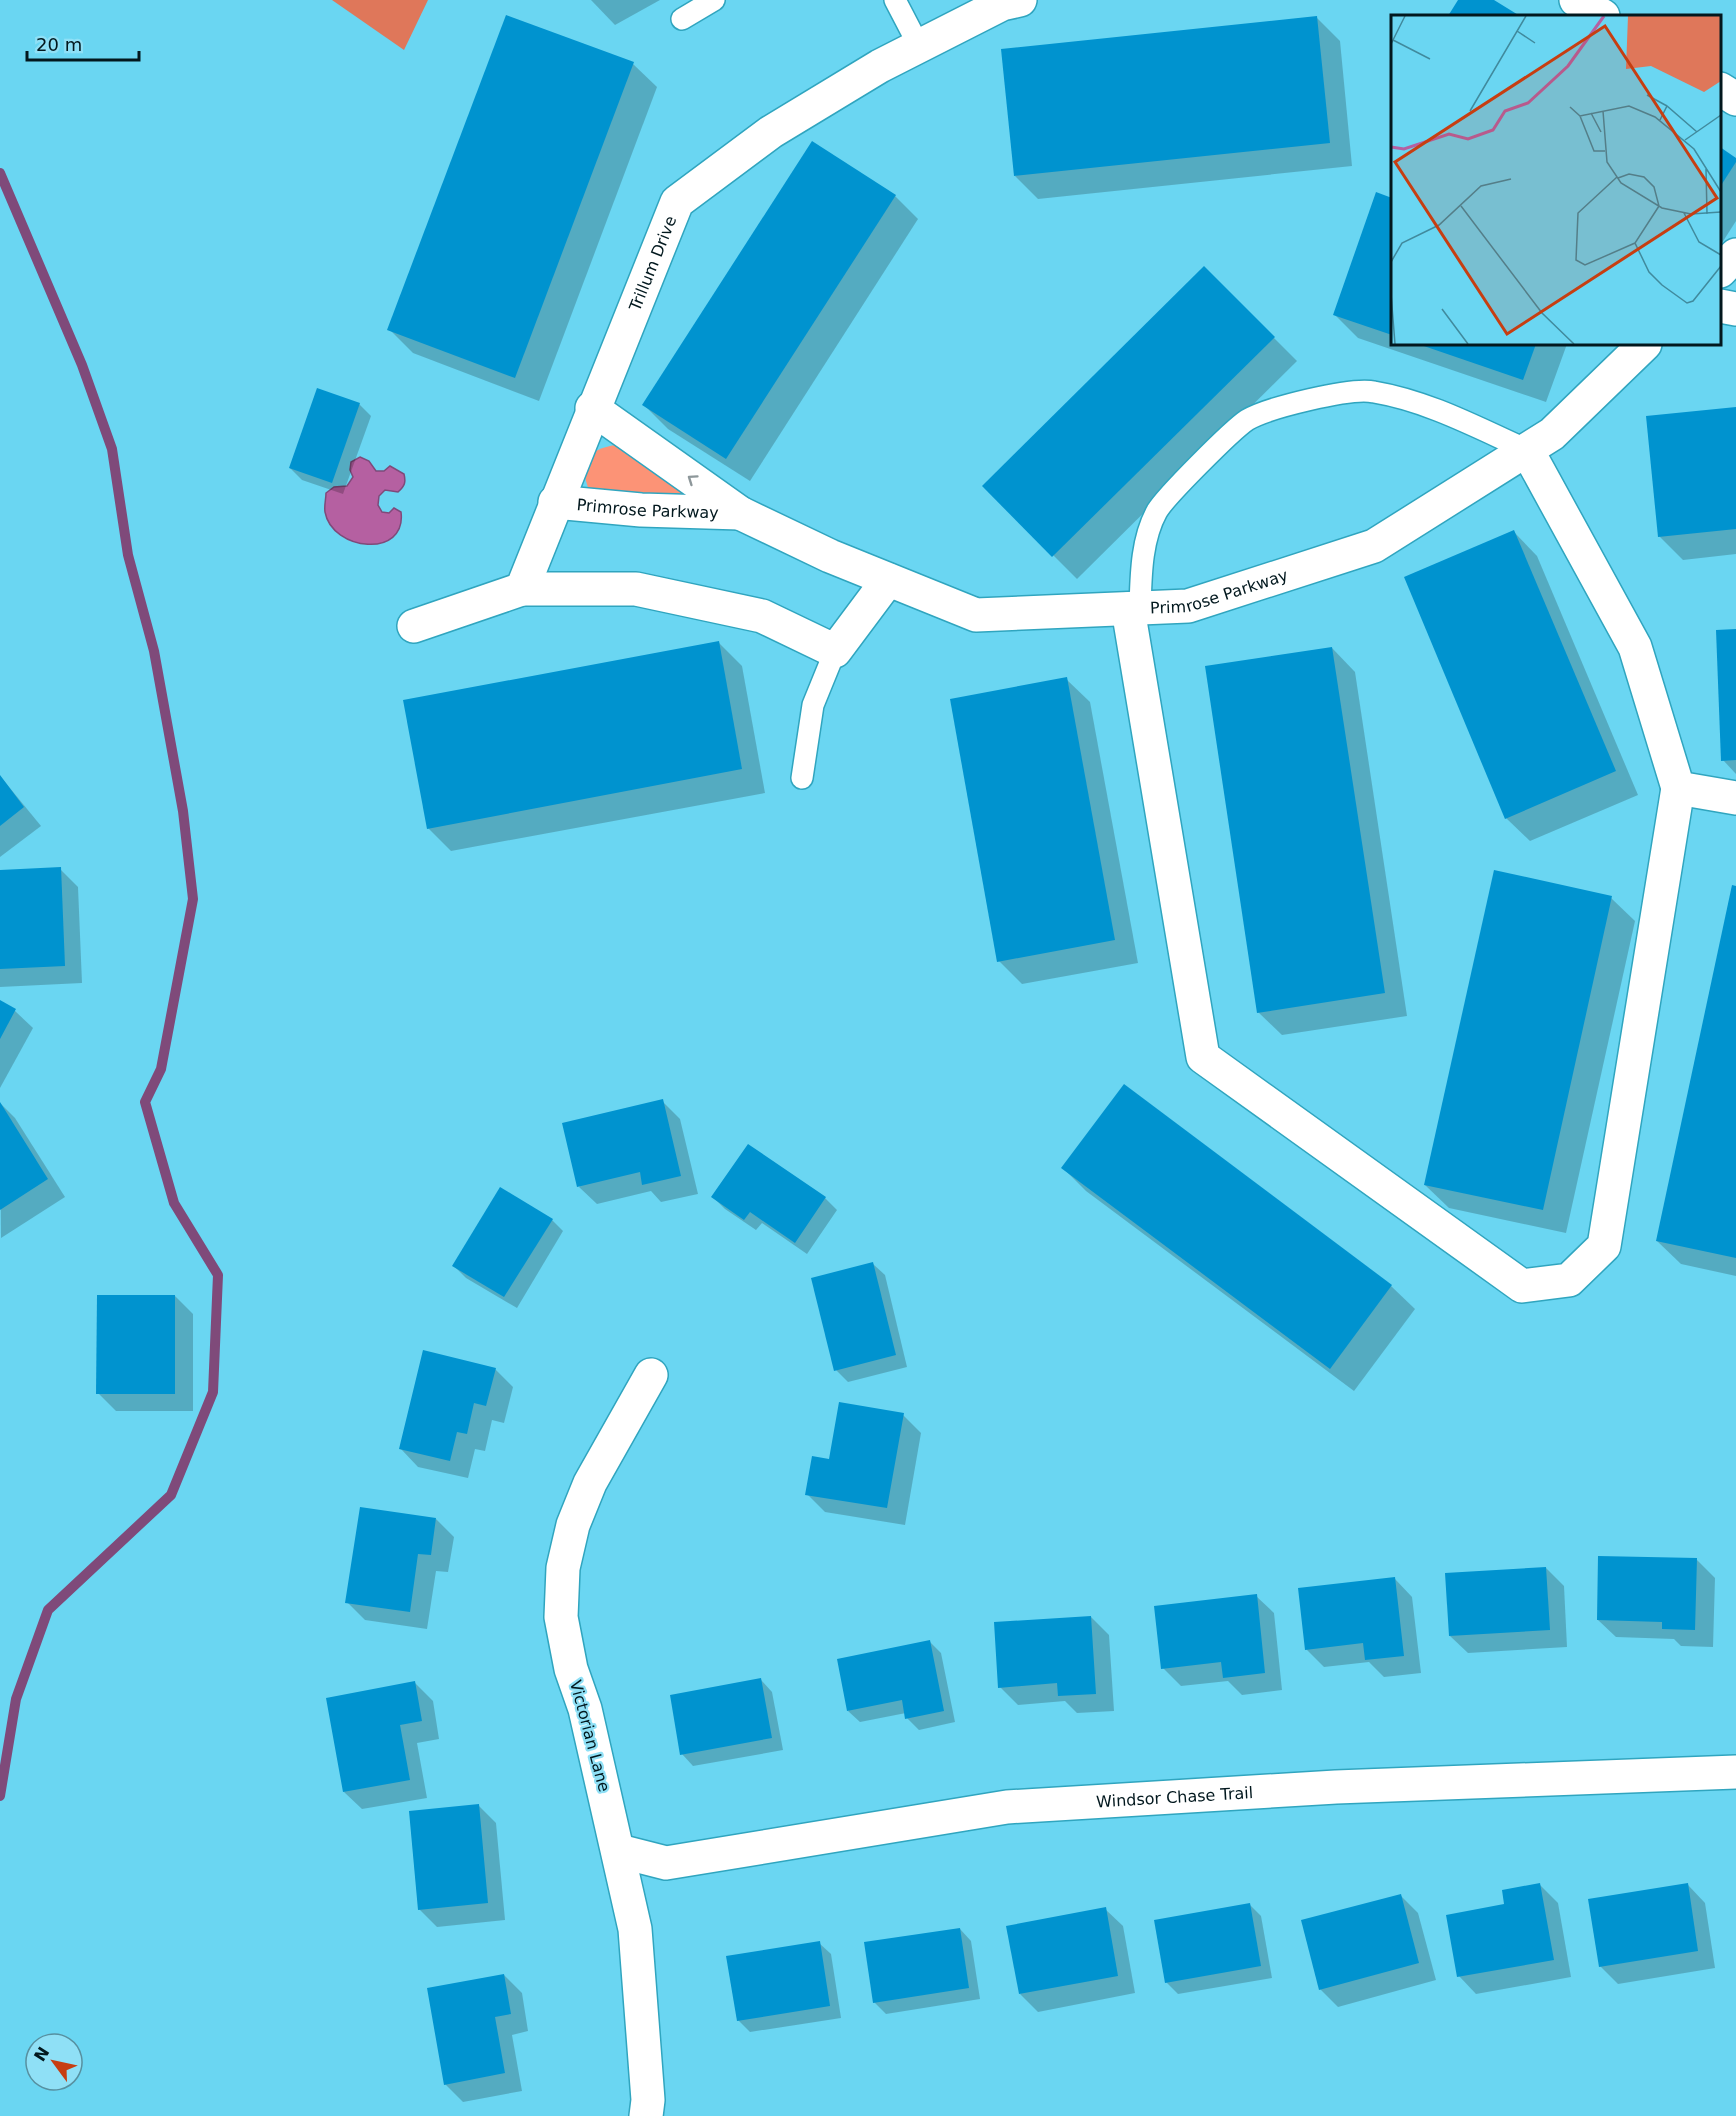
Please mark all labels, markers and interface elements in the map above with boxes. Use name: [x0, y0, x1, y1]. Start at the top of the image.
inset map: [1391, 15, 1721, 345]
scale bar: [27, 24, 140, 62]
text: 20 m: [36, 34, 82, 55]
street label: Trillum Drive: [625, 213, 680, 315]
one-way arrow: [688, 475, 699, 486]
street label: Primrose Parkway: [576, 495, 719, 522]
street label: Primrose Parkway: [1150, 565, 1290, 617]
street label: Victorian Lane: [566, 1678, 614, 1794]
street label: Windsor Chase Trail: [1096, 1783, 1254, 1811]
north arrow: [24, 2032, 84, 2092]
text: N: [30, 2043, 53, 2065]

